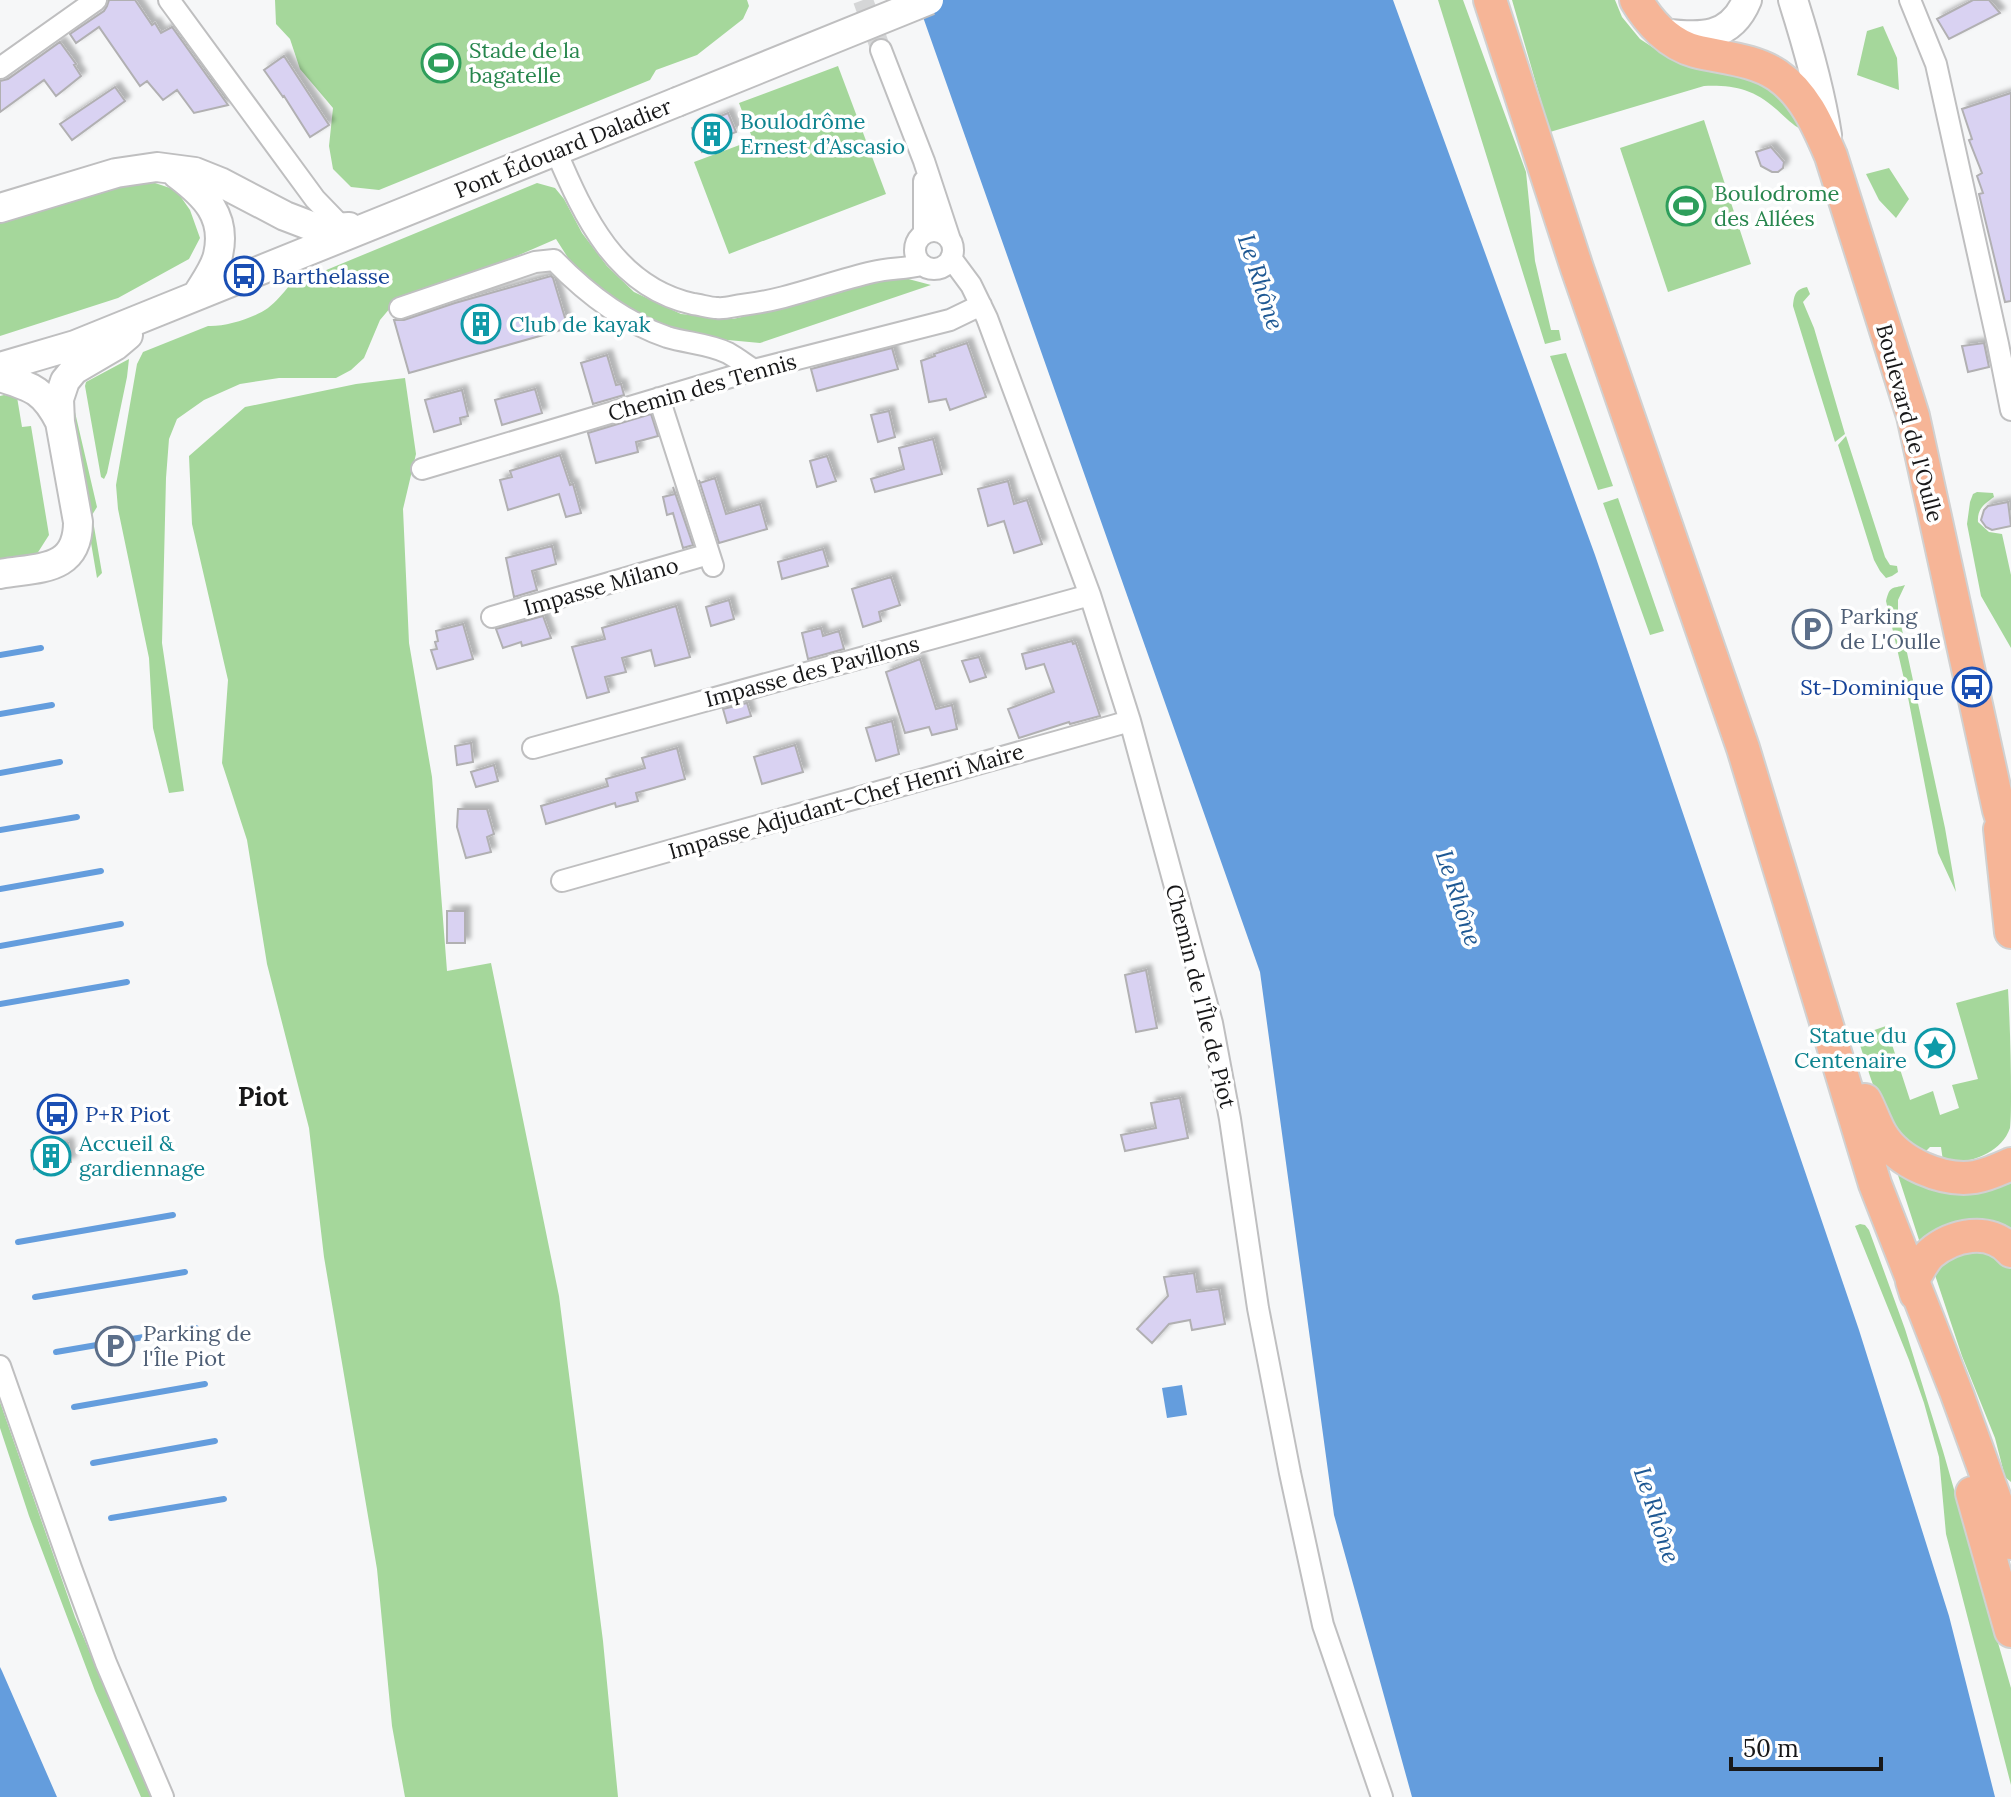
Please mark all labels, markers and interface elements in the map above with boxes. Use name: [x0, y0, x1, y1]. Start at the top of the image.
place label: Stade de la bagatelle: [469, 36, 580, 89]
sports icon: Stade de la bagatelle: [420, 42, 462, 84]
street label: Pont Édouard Daladier: [450, 91, 676, 204]
place label: Boulodrôme Ernest d’Ascasio: [740, 107, 905, 160]
building icon: Boulodrôme Ernest d’Ascasio: [691, 113, 733, 155]
place label: Boulodrome des Allées: [1714, 179, 1840, 232]
sports icon: Boulodrome des Allées: [1665, 185, 1707, 227]
water label: Le Rhône: [1231, 230, 1291, 334]
bus stop icon: Barthelasse: [223, 255, 265, 297]
place label: Barthelasse: [272, 262, 390, 290]
building icon: Club de kayak: [460, 303, 502, 345]
place label: Club de kayak: [509, 310, 651, 338]
street label: Boulevard de l'Oulle: [1870, 321, 1950, 525]
street label: Chemin des Tennis: [605, 347, 799, 427]
street label: Impasse Milano: [521, 551, 681, 621]
place label: Parking de L'Oulle: [1840, 602, 1941, 655]
parking icon: Parking de L'Oulle: [1791, 608, 1833, 650]
street label: Impasse des Pavillons: [702, 629, 922, 713]
bus stop icon: St-Dominique: [1951, 666, 1993, 708]
place label: St-Dominique: [1800, 673, 1944, 701]
street label: Impasse Adjudant-Chef Henri Maire: [665, 737, 1027, 865]
water label: Le Rhône: [1429, 846, 1489, 950]
street label: Chemin de l'Île de Piot: [1160, 881, 1242, 1111]
place label: Statue du Centenaire: [1794, 1021, 1907, 1074]
place icon: Statue du Centenaire: [1914, 1027, 1956, 1069]
district label: Piot: [238, 1080, 290, 1113]
bus stop icon: P+R Piot: [36, 1093, 78, 1135]
place label: P+R Piot: [85, 1100, 171, 1128]
place label: Accueil & gardiennage: [78, 1129, 205, 1182]
building icon: Accueil & gardiennage: [30, 1135, 72, 1177]
place label: Parking de l'Île Piot: [143, 1319, 251, 1372]
parking icon: Parking de l'Île Piot: [94, 1325, 136, 1367]
water label: Le Rhône: [1627, 1463, 1687, 1567]
scale bar: [1731, 1721, 1881, 1771]
text: 50 m: [1743, 1733, 1799, 1764]

